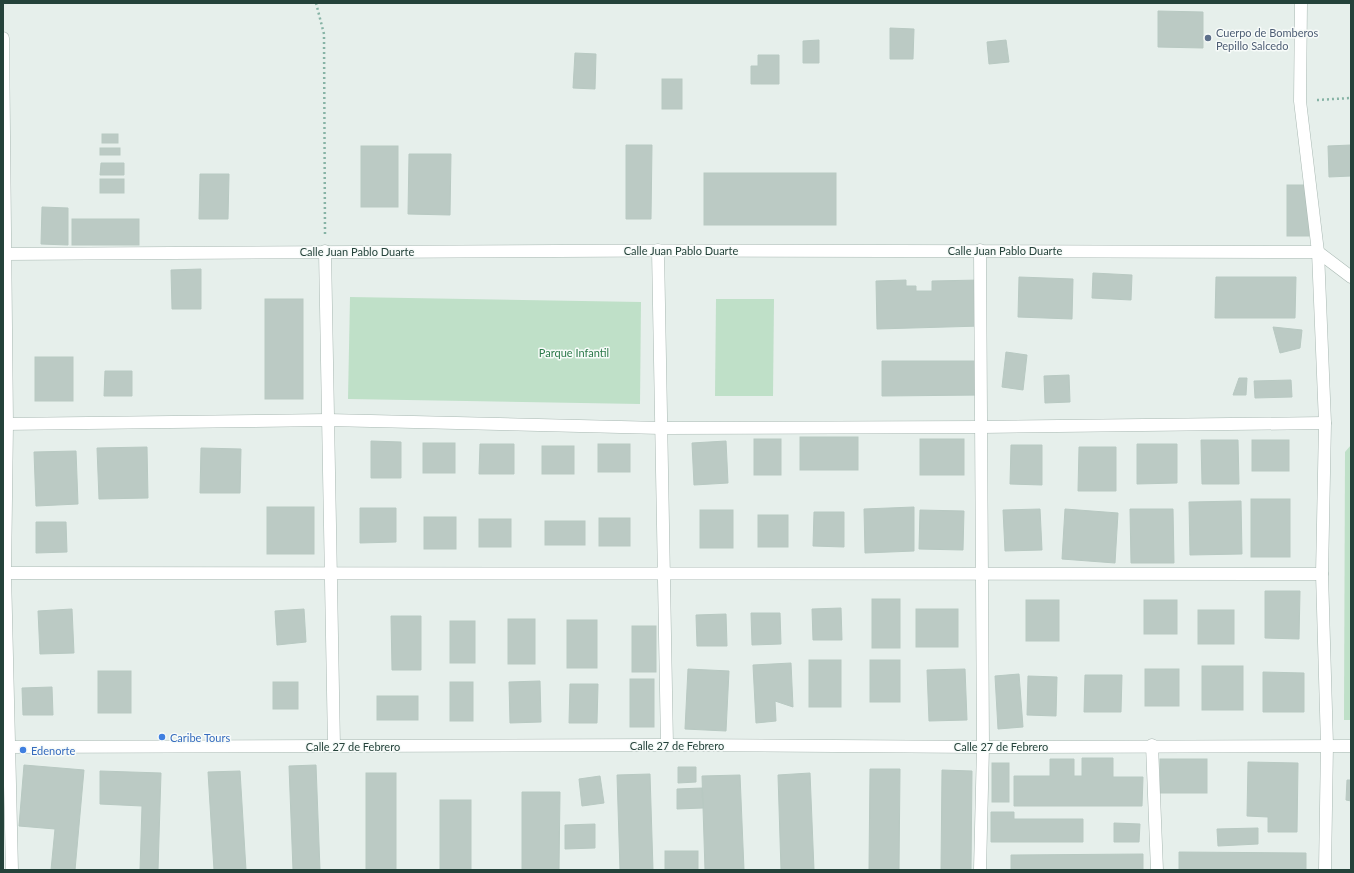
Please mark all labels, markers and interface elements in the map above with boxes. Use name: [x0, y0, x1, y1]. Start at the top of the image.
place label: Cuerpo de Bomberos Pepillo Salcedo: [1216, 26, 1319, 52]
marker: Cuerpo de Bomberos Pepillo Salcedo: [1203, 33, 1213, 43]
street label: Calle Juan Pablo Duarte: [624, 244, 739, 257]
street label: Calle Juan Pablo Duarte: [948, 244, 1063, 257]
street label: Calle Juan Pablo Duarte: [300, 245, 415, 258]
park label: Parque Infantil: [539, 346, 609, 359]
place label: Caribe Tours: [170, 731, 230, 744]
marker: Caribe Tours: [157, 732, 167, 742]
street label: Calle 27 de Febrero: [630, 739, 724, 752]
street label: Calle 27 de Febrero: [306, 740, 400, 753]
street label: Calle 27 de Febrero: [954, 740, 1048, 753]
place label: Edenorte: [31, 744, 75, 757]
marker: Edenorte: [18, 745, 28, 755]

